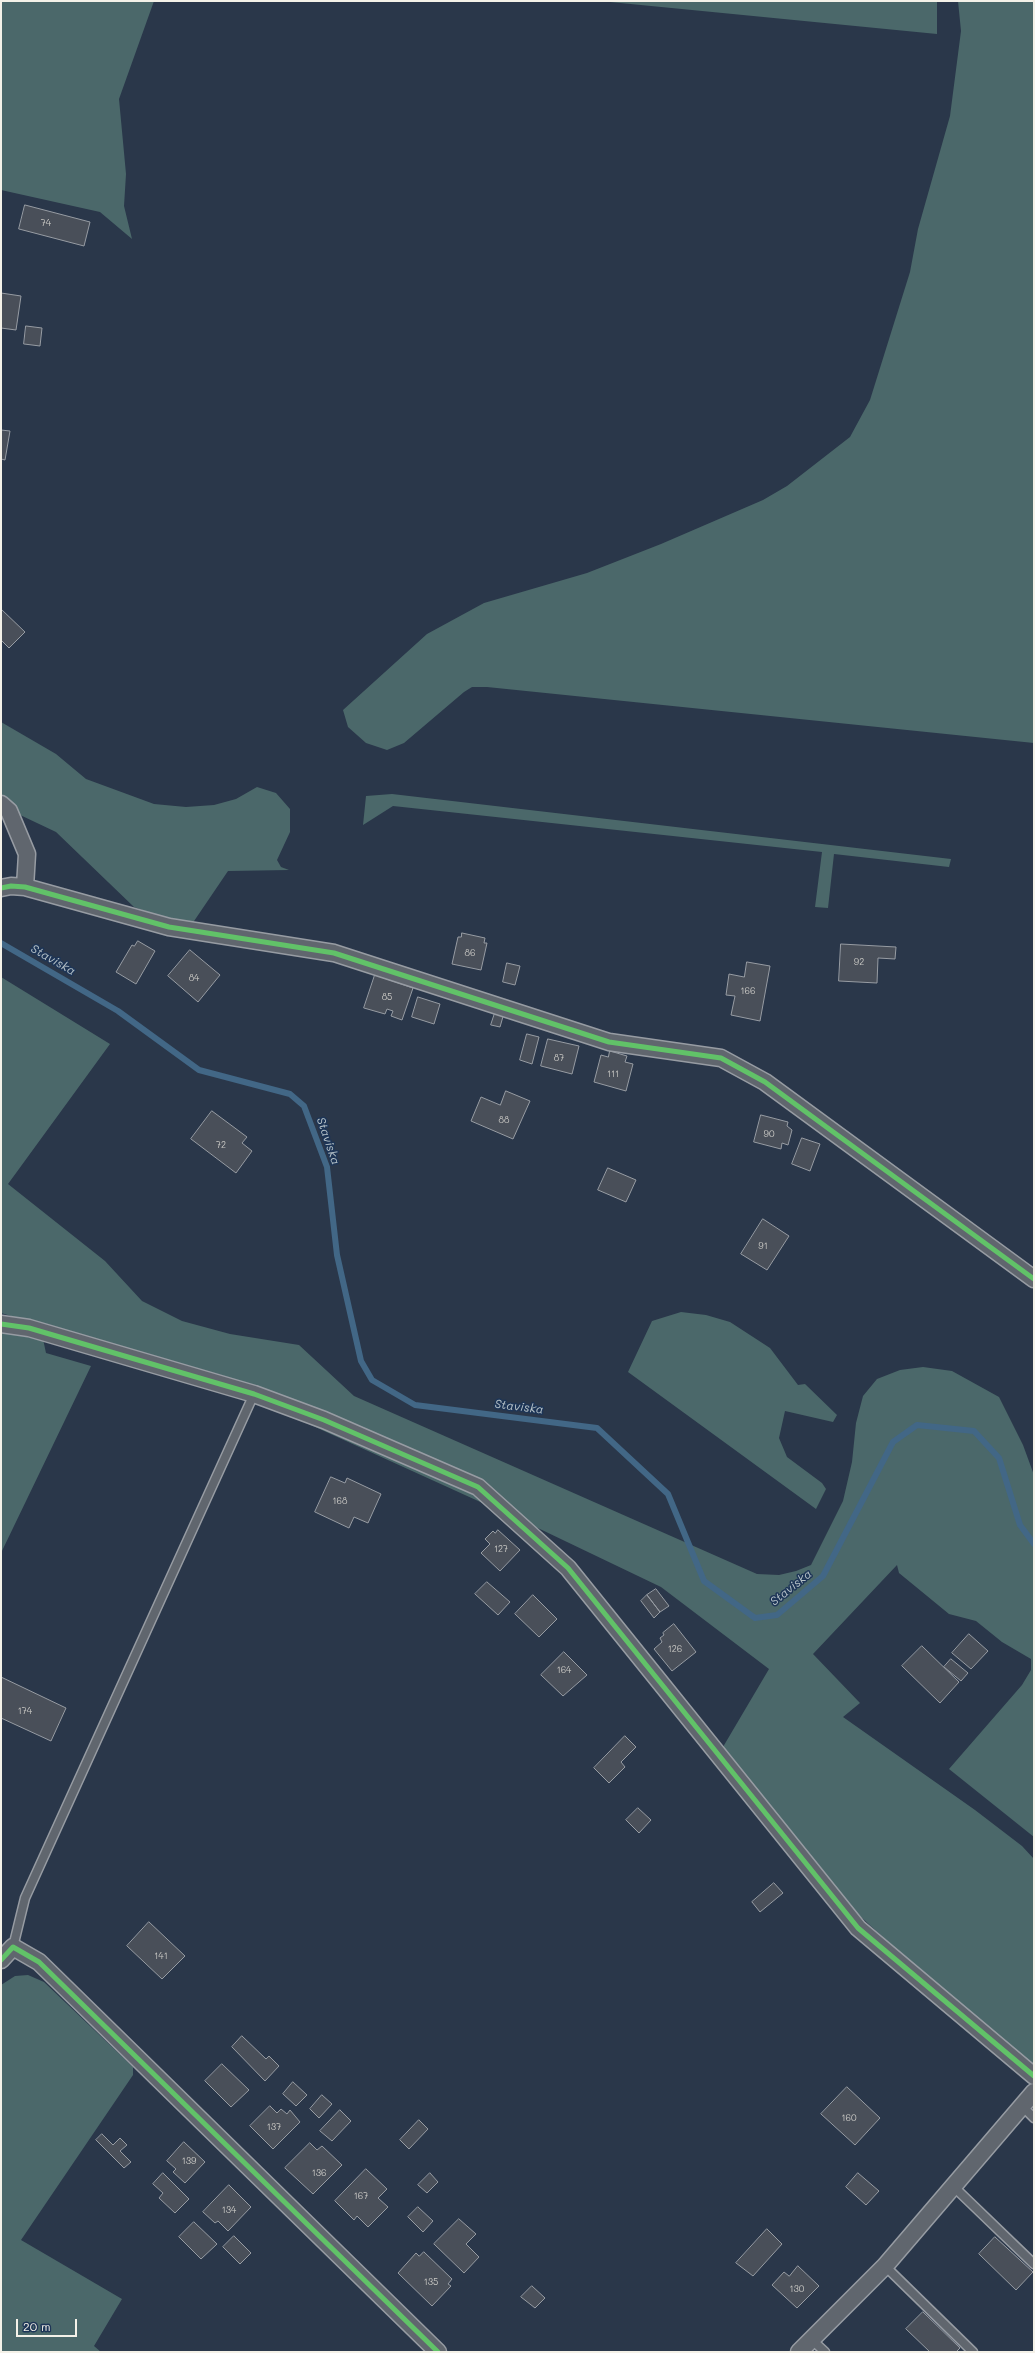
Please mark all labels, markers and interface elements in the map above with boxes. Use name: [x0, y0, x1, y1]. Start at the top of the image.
house number: 74: [41, 218, 51, 228]
water label: Staviska: [28, 941, 78, 979]
house number: 86: [465, 948, 475, 958]
house number: 92: [854, 957, 864, 967]
house number: 84: [189, 973, 199, 983]
house number: 166: [741, 986, 755, 996]
house number: 85: [382, 992, 392, 1002]
house number: 87: [554, 1053, 564, 1063]
house number: 111: [607, 1069, 619, 1079]
water label: Staviska: [313, 1115, 343, 1167]
house number: 88: [499, 1115, 509, 1125]
house number: 90: [764, 1129, 774, 1139]
house number: 72: [216, 1140, 226, 1150]
house number: 91: [758, 1241, 768, 1251]
water label: Staviska: [494, 1397, 544, 1417]
house number: 168: [333, 1496, 347, 1506]
house number: 127: [494, 1544, 508, 1554]
water label: Staviska: [767, 1567, 815, 1609]
house number: 126: [668, 1644, 682, 1654]
house number: 164: [557, 1665, 571, 1675]
house number: 174: [18, 1706, 32, 1716]
house number: 141: [154, 1951, 168, 1961]
house number: 160: [841, 2113, 857, 2123]
house number: 137: [267, 2122, 281, 2132]
house number: 139: [182, 2156, 196, 2166]
house number: 136: [312, 2168, 326, 2178]
house number: 167: [354, 2191, 368, 2201]
house number: 134: [222, 2205, 236, 2215]
house number: 135: [424, 2277, 438, 2287]
house number: 130: [790, 2284, 804, 2294]
scale bar: [18, 2311, 79, 2337]
text: 20 m: [23, 2318, 51, 2334]

